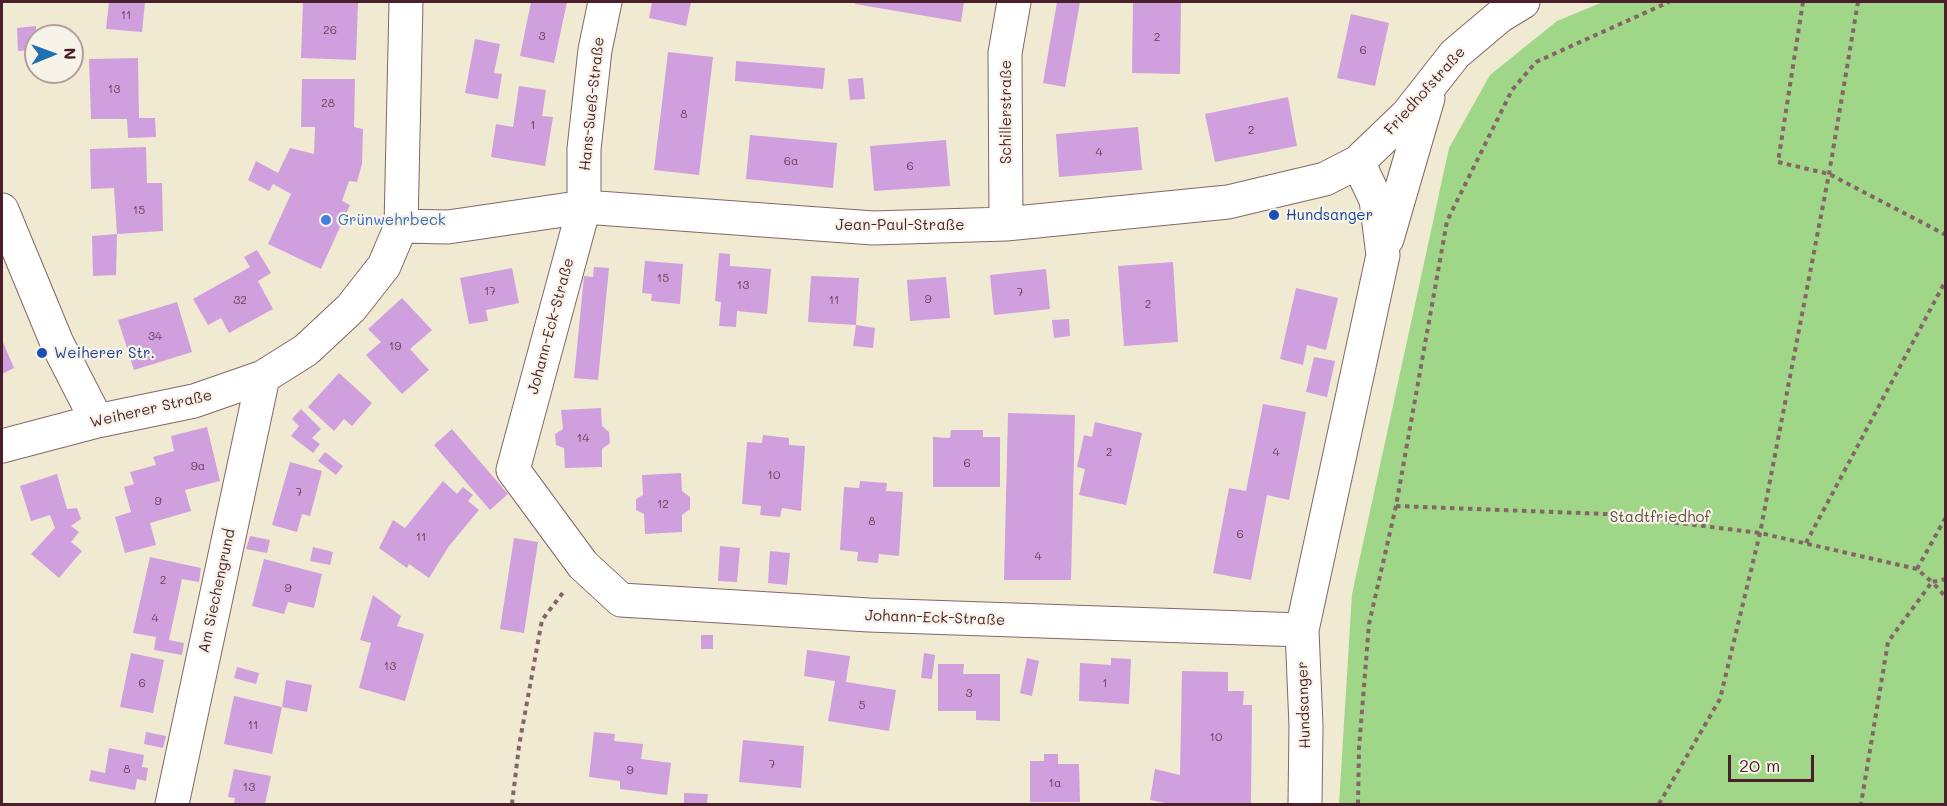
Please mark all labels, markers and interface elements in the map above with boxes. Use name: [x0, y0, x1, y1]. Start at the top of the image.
house number: 11: [121, 8, 131, 22]
house number: 26: [323, 23, 337, 37]
north arrow: [24, 24, 84, 84]
house number: 3: [538, 29, 546, 43]
house number: 2: [1154, 30, 1160, 44]
street label: Hans-Sueß-Straße: [576, 36, 608, 172]
house number: 6: [1359, 43, 1367, 57]
street label: Friedhofstraße: [1381, 43, 1469, 139]
text: N: [60, 47, 81, 60]
street label: Schillerstraße: [997, 60, 1015, 164]
house number: 13: [108, 82, 120, 96]
house number: 28: [321, 96, 335, 110]
house number: 8: [680, 107, 688, 121]
house number: 1: [530, 118, 536, 132]
house number: 2: [1248, 123, 1254, 137]
house number: 4: [1095, 145, 1103, 159]
house number: 6a: [784, 154, 798, 168]
house number: 6: [906, 159, 914, 173]
house number: 15: [133, 203, 145, 217]
place label: Hundsanger: [1286, 206, 1373, 224]
marker: Hundsanger: [1267, 208, 1281, 222]
place label: Grünwehrbeck: [338, 211, 446, 229]
marker: Grünwehrbeck: [319, 213, 333, 227]
street label: Jean-Paul-Straße: [835, 216, 965, 234]
street label: Johann-Eck-Straße: [524, 256, 578, 396]
house number: 15: [657, 271, 669, 285]
house number: 13: [737, 278, 749, 292]
house number: 17: [484, 284, 496, 298]
house number: 7: [1017, 285, 1023, 299]
house number: 9: [924, 292, 932, 306]
house number: 32: [233, 293, 247, 307]
house number: 11: [829, 293, 839, 307]
house number: 2: [1145, 297, 1151, 311]
house number: 34: [148, 329, 162, 343]
house number: 19: [389, 339, 401, 353]
place label: Weiherer Str.: [54, 344, 155, 362]
marker: Weiherer Str.: [35, 346, 49, 360]
street label: Weiherer Straße: [88, 386, 214, 432]
house number: 14: [577, 431, 589, 445]
house number: 2: [1106, 445, 1112, 459]
house number: 4: [1272, 445, 1280, 459]
house number: 6: [963, 456, 971, 470]
house number: 9a: [191, 459, 205, 473]
house number: 10: [768, 468, 780, 482]
house number: 7: [296, 485, 302, 499]
house number: 9: [154, 494, 162, 508]
house number: 12: [657, 497, 669, 511]
park label: Stadtfriedhof: [1610, 508, 1710, 526]
house number: 8: [868, 514, 876, 528]
street label: Am Siechengrund: [195, 527, 239, 655]
house number: 6: [1236, 527, 1244, 541]
house number: 11: [416, 530, 426, 544]
house number: 4: [1034, 549, 1042, 563]
house number: 2: [160, 573, 166, 587]
house number: 9: [284, 581, 292, 595]
street label: Johann-Eck-Straße: [865, 607, 1005, 629]
house number: 4: [151, 611, 159, 625]
house number: 13: [384, 659, 396, 673]
street label: Hundsanger: [1293, 661, 1315, 749]
house number: 6: [138, 676, 146, 690]
house number: 1: [1102, 676, 1108, 690]
house number: 3: [965, 686, 973, 700]
house number: 5: [859, 698, 865, 712]
house number: 11: [248, 718, 258, 732]
house number: 10: [1210, 730, 1222, 744]
scale bar: [1731, 743, 1816, 781]
text: 20 m: [1739, 753, 1780, 777]
house number: 7: [769, 757, 775, 771]
house number: 8: [123, 762, 131, 776]
house number: 9: [626, 763, 634, 777]
house number: 1a: [1049, 776, 1061, 790]
house number: 13: [243, 780, 255, 794]

